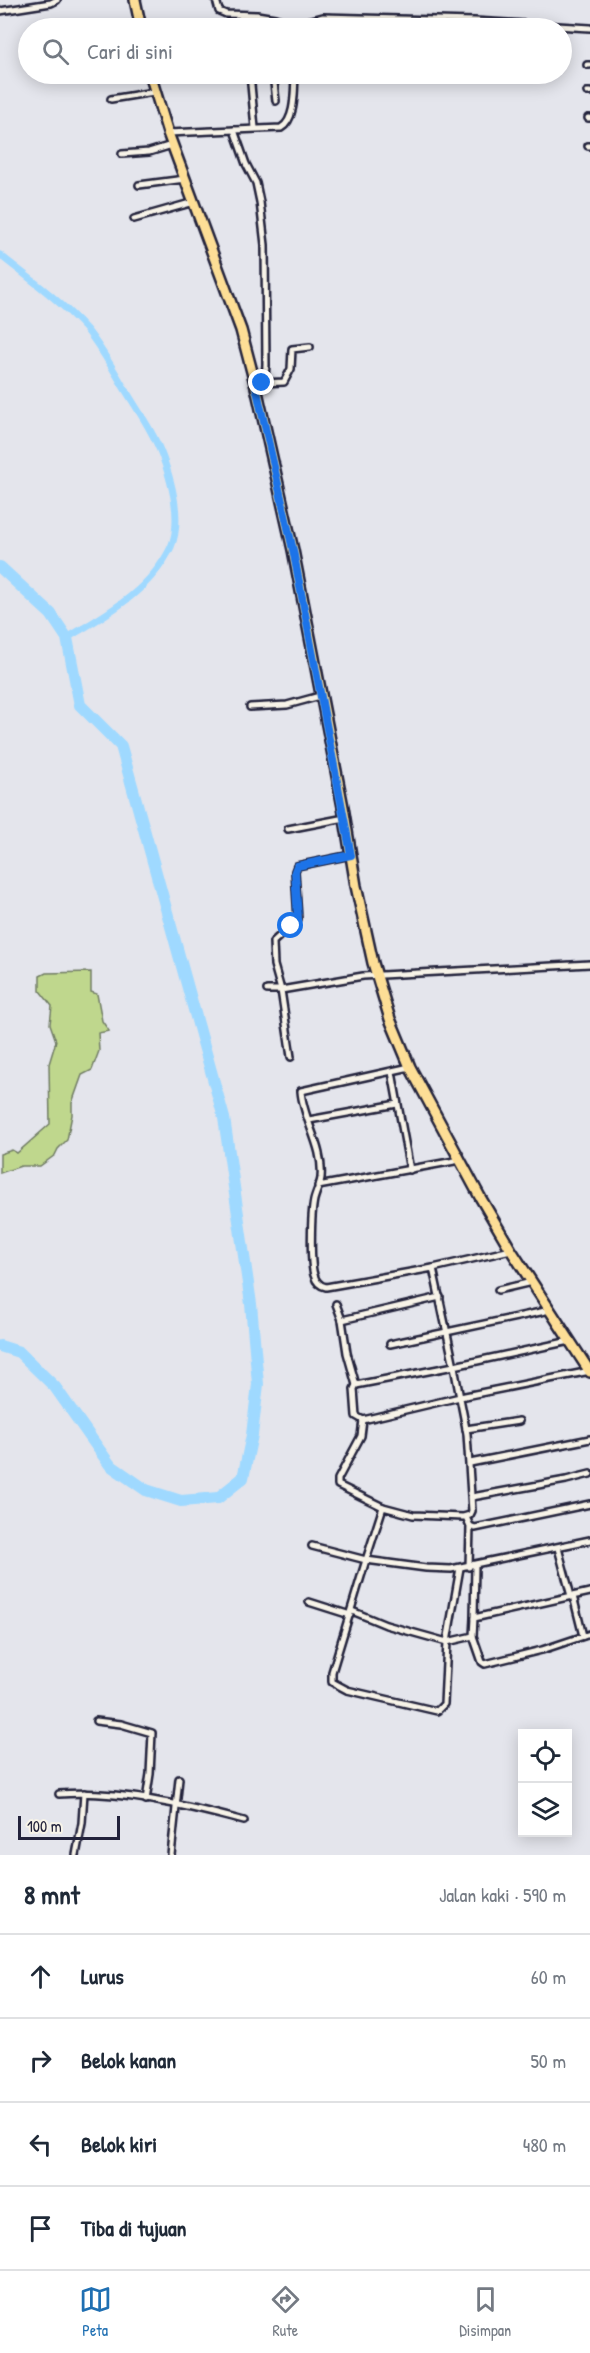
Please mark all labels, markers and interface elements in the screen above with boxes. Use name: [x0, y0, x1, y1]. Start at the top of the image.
search box: [18, 18, 572, 84]
icon: search: [39, 35, 72, 68]
text: Cari di sini: [87, 36, 173, 66]
route end: [248, 369, 274, 395]
route start: [277, 912, 303, 938]
map controls: [518, 1729, 572, 1837]
button: locate: [518, 1729, 572, 1783]
button: layers: [518, 1783, 572, 1837]
scale bar: [18, 1813, 120, 1840]
text: 100 m: [27, 1815, 62, 1837]
text: 8 mnt: [24, 1877, 80, 1912]
text: Jalan kaki · 590 m: [439, 1881, 566, 1908]
icon: ahead: [24, 1960, 57, 1993]
text: Lurus: [81, 1961, 124, 1991]
text: 60 m: [531, 1963, 566, 1990]
icon: right: [24, 2044, 57, 2077]
text: Belok kanan: [81, 2045, 176, 2075]
text: 50 m: [530, 2047, 566, 2074]
icon: left: [24, 2128, 57, 2161]
text: Belok kiri: [81, 2129, 157, 2159]
text: 480 m: [523, 2131, 566, 2158]
icon: arrive: [24, 2212, 57, 2245]
text: Tiba di tujuan: [81, 2213, 186, 2243]
tab: Peta: [79, 2283, 112, 2341]
tab: Rute: [269, 2283, 302, 2341]
tab: Disimpan: [459, 2283, 511, 2341]

